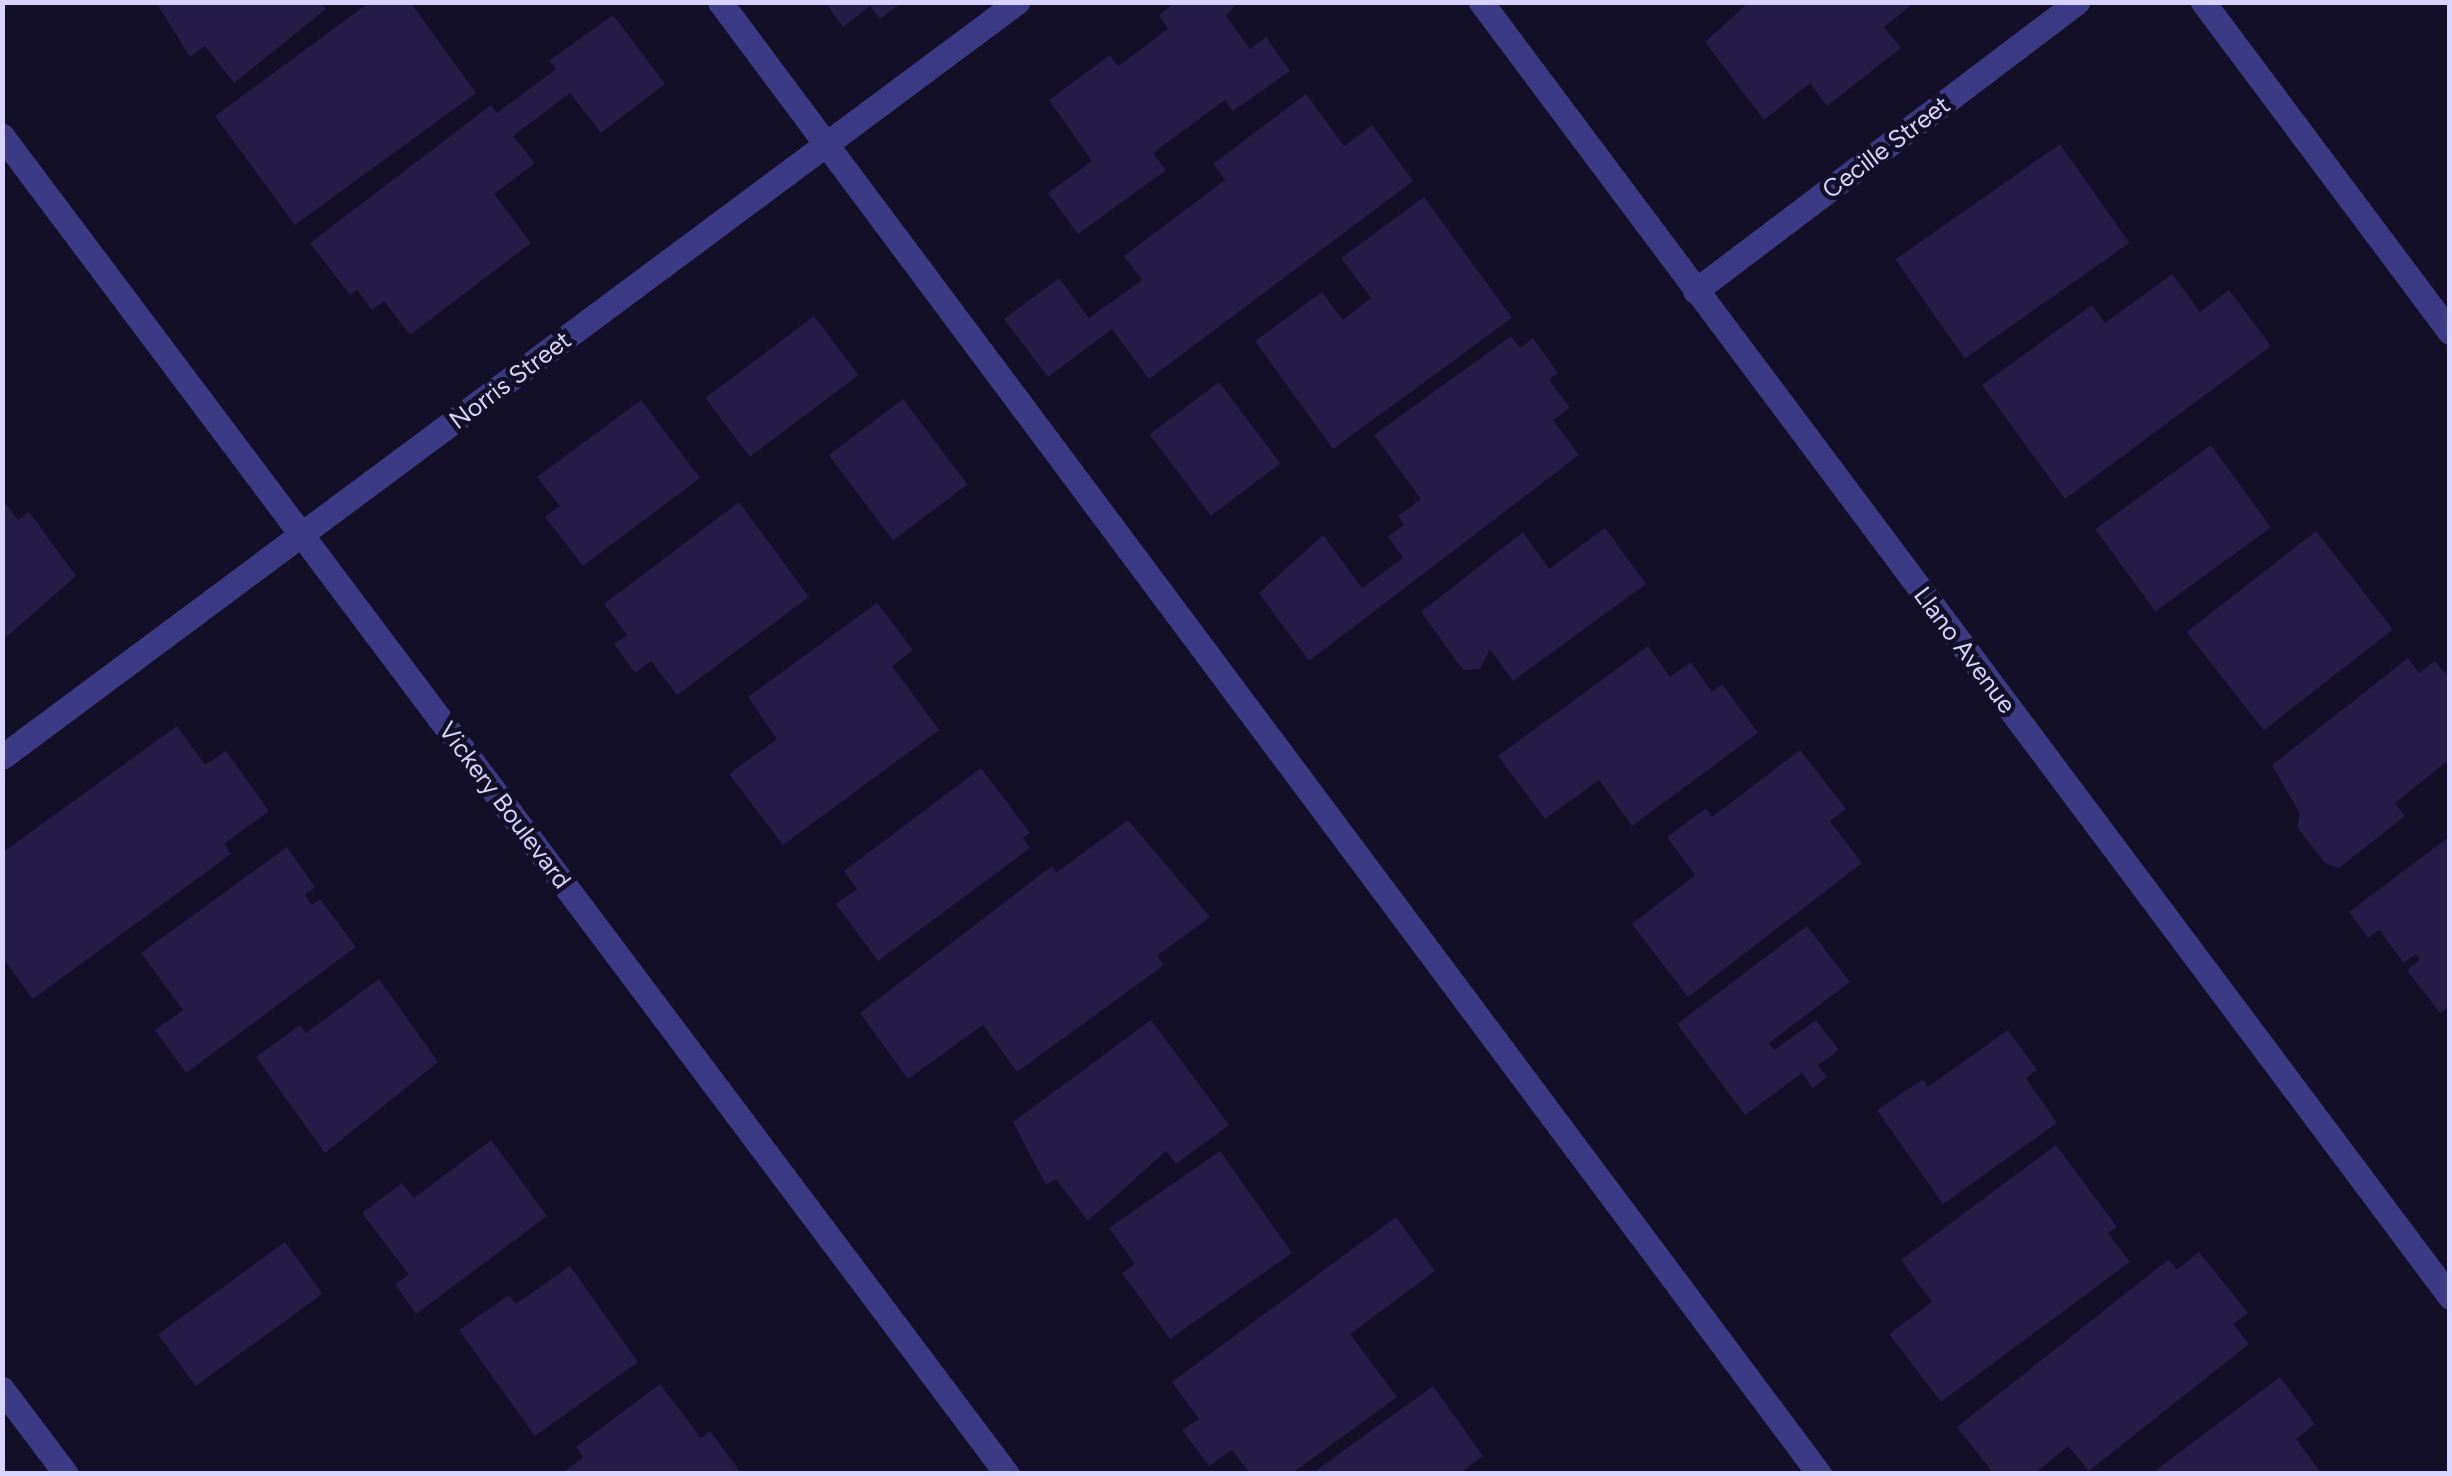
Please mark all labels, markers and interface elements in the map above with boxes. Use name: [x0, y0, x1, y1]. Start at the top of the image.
street label: Cecille Street: [1816, 89, 1956, 205]
street label: Norris Street: [443, 325, 577, 435]
street label: Llano Avenue: [1908, 581, 2022, 719]
street label: Vickery Boulevard: [433, 716, 577, 894]

